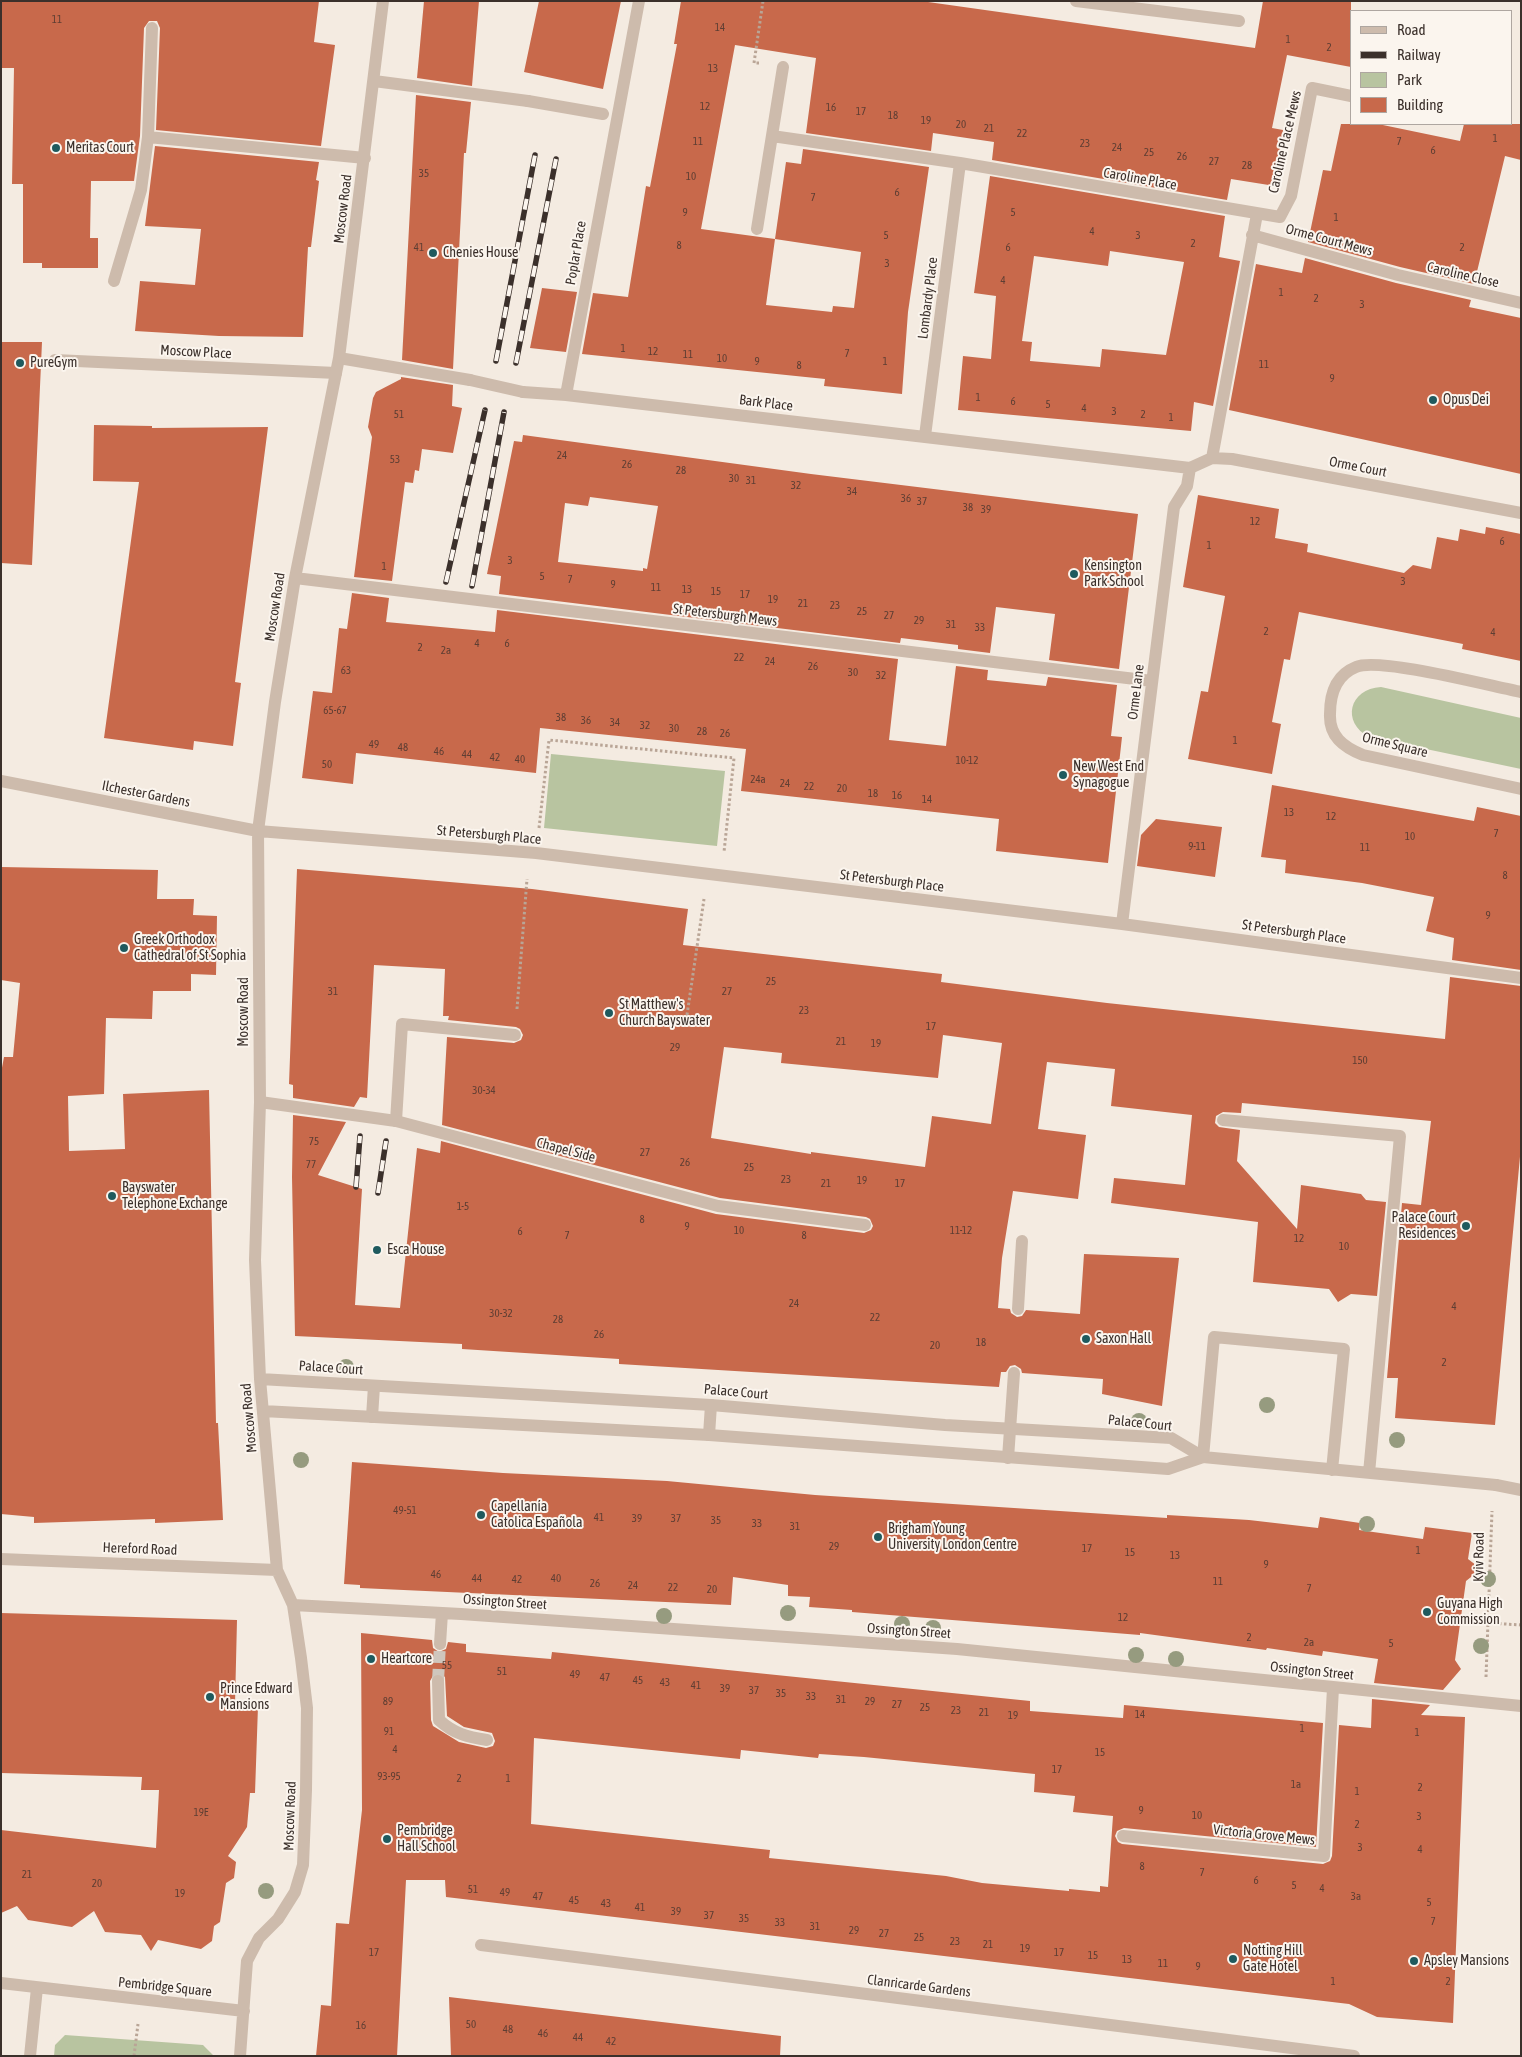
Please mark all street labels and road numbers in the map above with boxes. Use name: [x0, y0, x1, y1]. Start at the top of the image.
street label: Caroline Place Mews: [1265, 89, 1305, 195]
street label: Caroline Place: [1102, 164, 1178, 194]
street label: Moscow Road: [330, 173, 356, 245]
street label: Poplar Place: [562, 220, 590, 286]
street label: Orme Court Mews: [1284, 220, 1374, 260]
street label: Lombardy Place: [915, 256, 941, 340]
street label: Caroline Close: [1425, 259, 1501, 291]
street label: Moscow Place: [160, 342, 232, 362]
street label: Bark Place: [738, 391, 794, 415]
street label: Orme Court: [1328, 453, 1388, 481]
street label: Moscow Road: [261, 571, 289, 643]
street label: St Petersburgh Mews: [672, 600, 778, 630]
street label: Orme Lane: [1124, 663, 1148, 721]
street label: Orme Square: [1360, 729, 1430, 761]
street label: Ilchester Gardens: [100, 777, 192, 811]
street label: St Petersburgh Place: [436, 822, 542, 848]
street label: St Petersburgh Place: [839, 866, 945, 896]
street label: St Petersburgh Place: [1241, 916, 1347, 948]
street label: Moscow Road: [236, 977, 252, 1047]
street label: Chapel Side: [535, 1134, 597, 1166]
street label: Palace Court: [298, 1357, 364, 1379]
street label: Palace Court: [703, 1381, 769, 1403]
street label: Moscow Road: [238, 1383, 260, 1453]
street label: Palace Court: [1107, 1411, 1173, 1435]
street label: Kyiv Road: [1470, 1532, 1488, 1582]
street label: Hereford Road: [102, 1539, 178, 1559]
street label: Ossington Street: [463, 1591, 547, 1613]
street label: Ossington Street: [867, 1620, 951, 1642]
street label: Ossington Street: [1269, 1658, 1355, 1684]
street label: Moscow Road: [280, 1781, 300, 1851]
street label: Victoria Grove Mews: [1212, 1821, 1316, 1849]
street label: Clanricarde Gardens: [866, 1971, 972, 2001]
street label: Pembridge Square: [117, 1974, 213, 2000]

